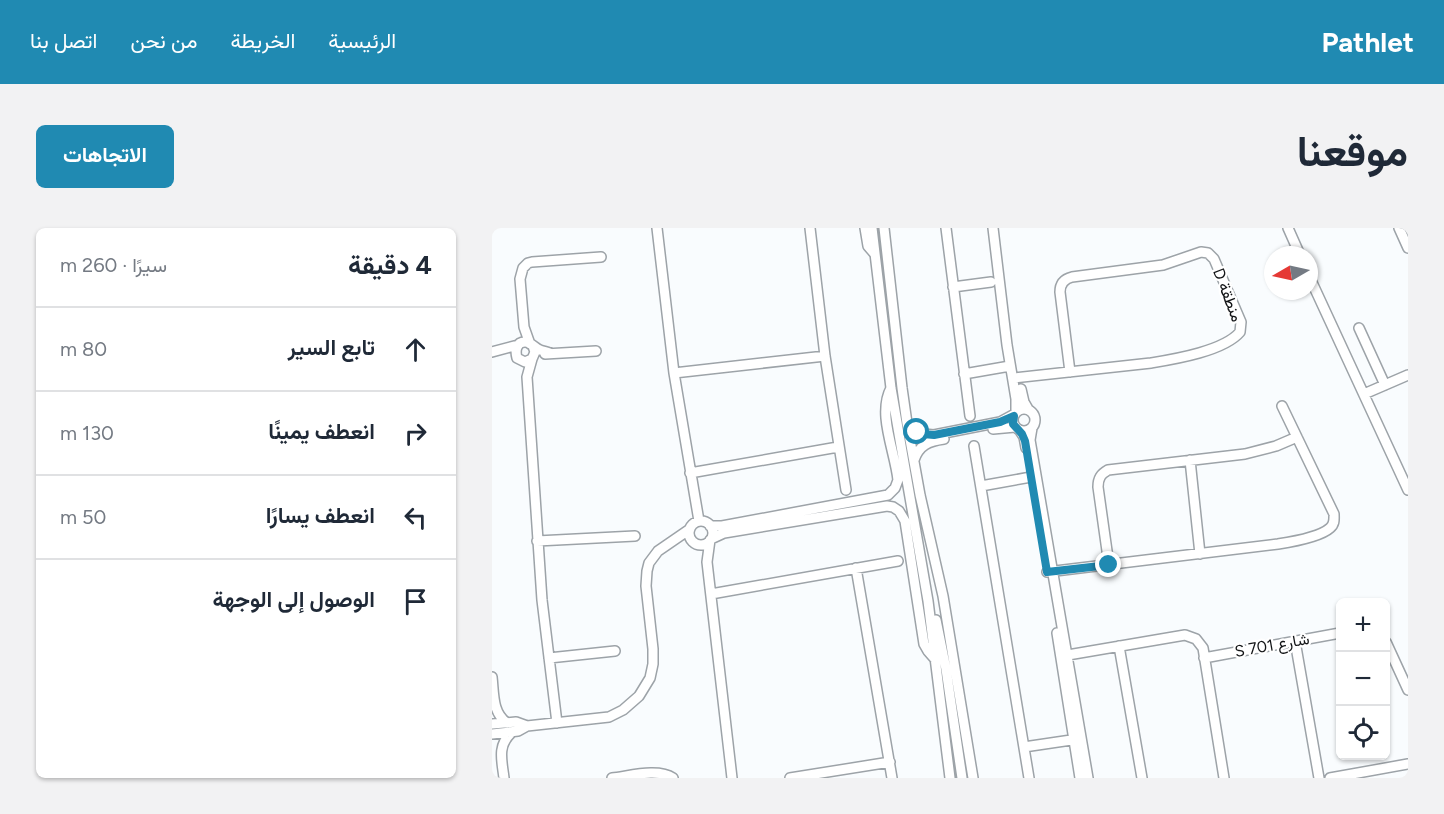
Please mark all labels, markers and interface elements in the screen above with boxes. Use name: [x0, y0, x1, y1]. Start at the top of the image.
text: Pathlet: [1322, 25, 1414, 59]
text: اتصل بنا: [30, 28, 97, 53]
text: من نحن: [130, 28, 197, 53]
text: الخريطة: [230, 28, 295, 53]
text: الرئيسية: [328, 28, 396, 53]
button: الاتجاهات: [36, 125, 174, 188]
text: موقعنا: [1297, 126, 1408, 177]
north arrow: [1264, 246, 1318, 300]
text: 4 دقيقة: [348, 249, 432, 281]
text: سيرًا · 260 m: [60, 253, 167, 277]
street label: D منطقة: [1209, 265, 1247, 325]
icon: ahead: [399, 333, 432, 366]
text: تابع السير: [288, 334, 375, 361]
text: 80 m: [60, 337, 107, 361]
icon: right: [399, 417, 432, 450]
text: انعطف يمينًا: [268, 418, 375, 445]
route start: [903, 418, 929, 444]
text: 130 m: [60, 421, 114, 445]
icon: left: [399, 501, 432, 534]
text: انعطف يسارًا: [266, 502, 375, 529]
text: 50 m: [60, 505, 106, 529]
route end: [1095, 551, 1121, 577]
icon: arrive: [399, 585, 432, 618]
text: الوصول إلى الوجهة: [212, 586, 375, 613]
map controls: [1336, 598, 1390, 760]
button: +: [1336, 598, 1390, 652]
street label: S 701 شارع: [1233, 629, 1311, 663]
button: −: [1336, 652, 1390, 706]
button: locate: [1336, 706, 1390, 760]

